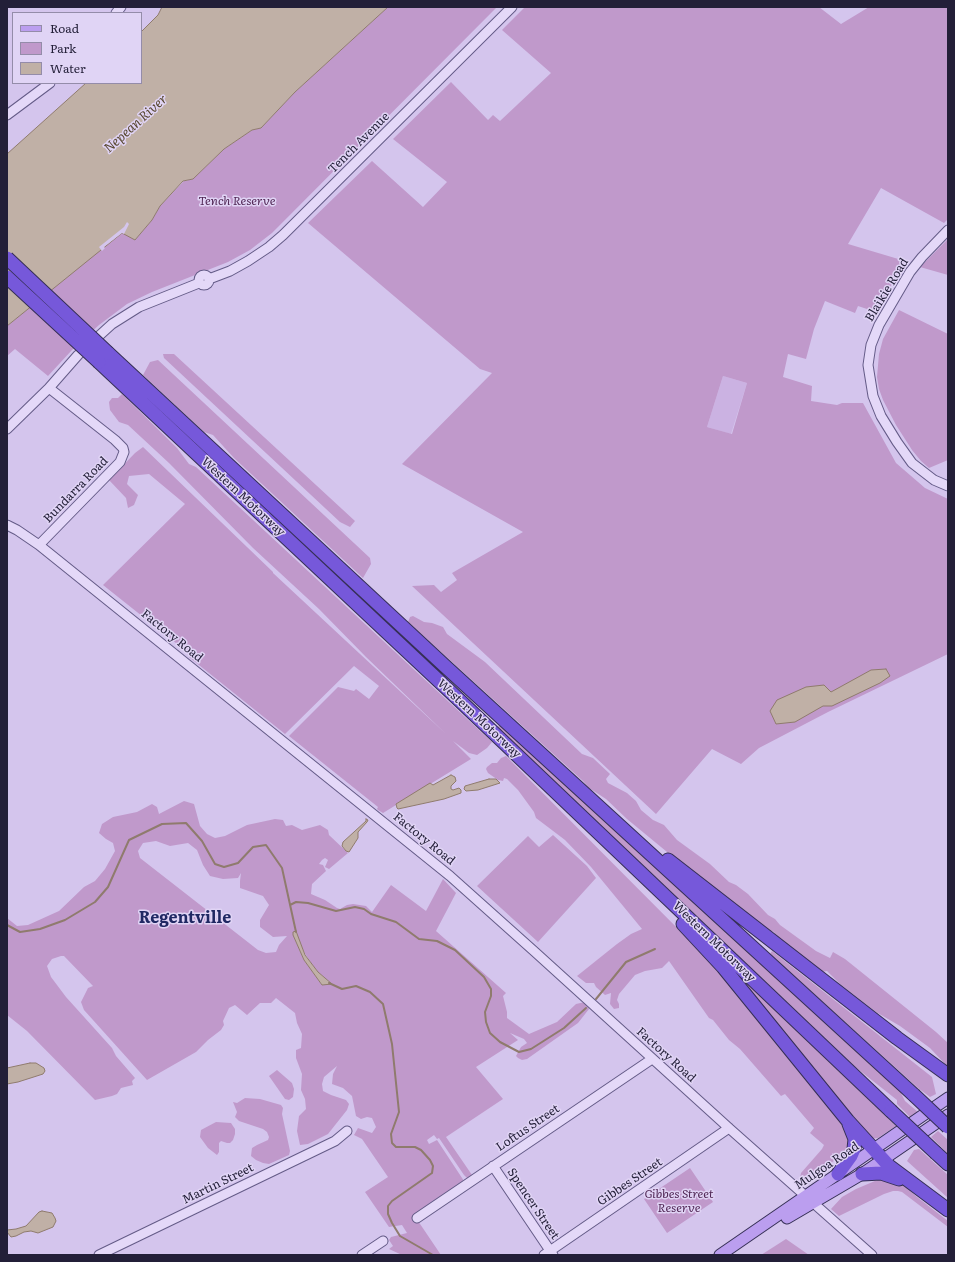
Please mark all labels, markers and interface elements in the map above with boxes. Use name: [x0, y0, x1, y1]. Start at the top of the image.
legend: [12, 12, 142, 84]
text: Road: [50, 19, 79, 37]
text: Park: [50, 39, 76, 57]
text: Water: [50, 59, 86, 77]
water label: Nepean River: [101, 92, 171, 156]
street label: Tench Avenue: [325, 109, 393, 177]
park label: Tench Reserve: [198, 194, 276, 208]
street label: Blaikie Road: [862, 256, 912, 324]
street label: Bundarra Road: [41, 454, 111, 526]
street label: Western Motorway: [198, 454, 288, 540]
street label: Factory Road: [138, 607, 206, 665]
street label: Western Motorway: [434, 676, 524, 762]
street label: Factory Road: [390, 810, 458, 868]
street label: Western Motorway: [670, 899, 758, 985]
district label: Regentville: [139, 908, 231, 928]
street label: Factory Road: [633, 1025, 699, 1085]
street label: Loftus Street: [494, 1102, 562, 1154]
street label: Mulgoa Road: [792, 1139, 862, 1193]
street label: Gibbes Street: [595, 1155, 665, 1209]
street label: Martin Street: [180, 1161, 256, 1207]
street label: Spencer Street: [504, 1166, 562, 1242]
park label: Gibbes Street Reserve: [644, 1187, 714, 1215]

